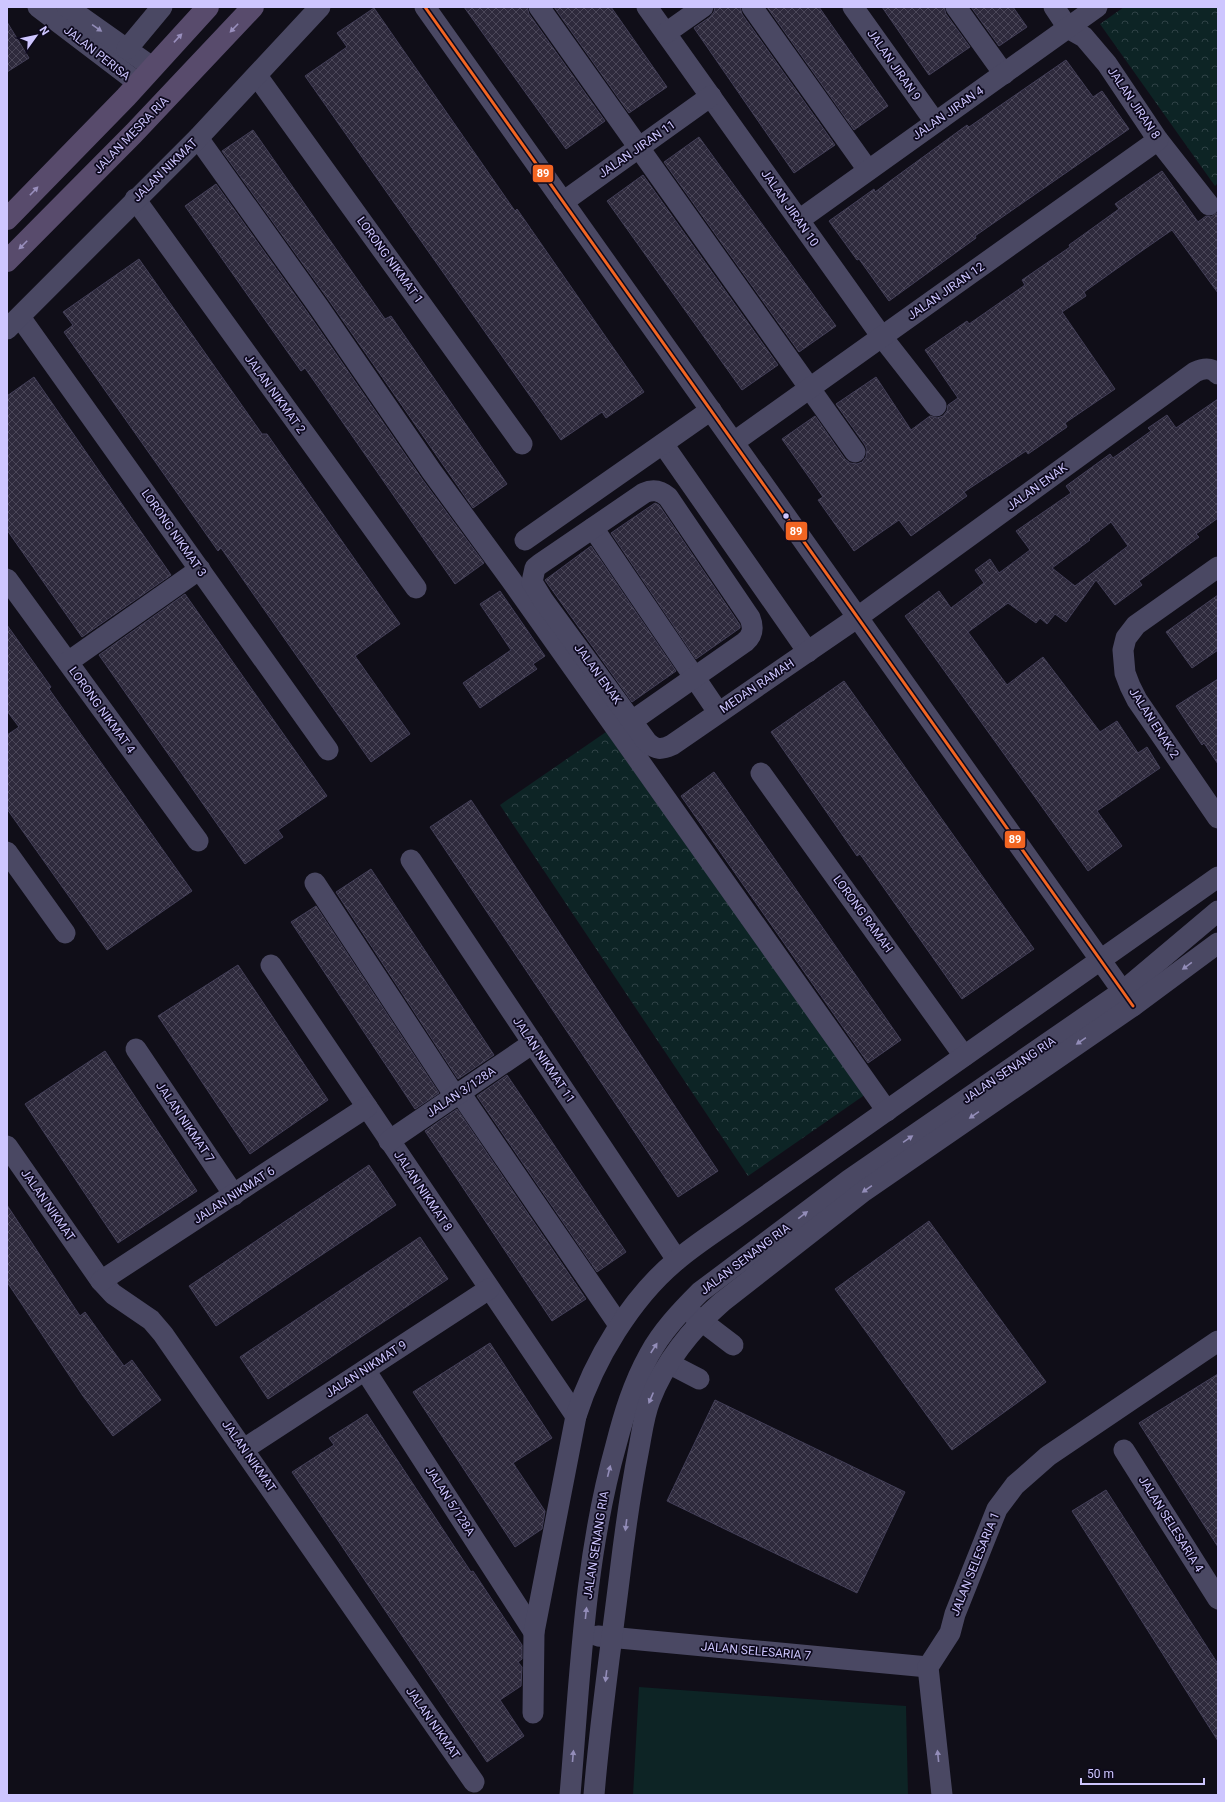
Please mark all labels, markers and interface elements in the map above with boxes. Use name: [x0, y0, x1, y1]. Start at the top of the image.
north arrow: [16, 16, 56, 56]
street label: JALAN PERISA: [61, 23, 133, 83]
one-way arrow: [229, 23, 238, 33]
text: N: [36, 24, 52, 38]
one-way arrow: [92, 24, 102, 32]
street label: JALAN JIRAN 9: [864, 27, 924, 103]
one-way arrow: [174, 33, 183, 43]
street label: JALAN JIRAN 8: [1105, 64, 1163, 142]
street label: JALAN JIRAN 4: [910, 83, 986, 143]
street label: JALAN MESRA RIA: [91, 94, 171, 176]
street label: JALAN JIRAN 11: [596, 117, 678, 181]
street label: JALAN NIKMAT: [130, 136, 200, 204]
line badge: 89: [532, 164, 554, 183]
text: 89: [537, 167, 549, 180]
street label: JALAN JIRAN 10: [758, 167, 822, 249]
one-way arrow: [29, 186, 39, 196]
street label: LORONG NIKMAT 1: [354, 214, 426, 306]
one-way arrow: [18, 240, 28, 250]
street label: JALAN JIRAN 12: [905, 259, 987, 323]
street label: JALAN NIKMAT 2: [242, 352, 308, 436]
street label: JALAN ENAK: [1004, 460, 1070, 514]
street label: LORONG NIKMAT 3: [139, 487, 209, 579]
unlabelled marker: [781, 511, 791, 521]
line badge: 89: [785, 521, 808, 541]
text: 89: [790, 525, 802, 538]
street label: JALAN ENAK: [571, 641, 625, 707]
street label: MEDAN RAMAH: [717, 656, 797, 716]
street label: LORONG NIKMAT 4: [66, 664, 138, 756]
street label: JALAN ENAK 2: [1126, 685, 1182, 761]
line badge: 89: [1004, 830, 1026, 849]
text: 89: [1009, 833, 1021, 846]
street label: LORONG RAMAH: [830, 873, 896, 955]
one-way arrow: [1181, 962, 1192, 970]
street label: JALAN NIKMAT 11: [510, 1014, 578, 1106]
street label: JALAN SENANG RIA: [960, 1034, 1058, 1106]
one-way arrow: [1076, 1037, 1086, 1045]
street label: JALAN 3/128A: [424, 1064, 498, 1120]
street label: JALAN NIKMAT 7: [153, 1079, 217, 1165]
one-way arrow: [968, 1111, 979, 1119]
one-way arrow: [903, 1135, 914, 1143]
street label: JALAN NIKMAT 8: [391, 1148, 455, 1234]
street label: JALAN NIKMAT 6: [191, 1163, 277, 1226]
street label: JALAN NIKMAT: [18, 1166, 78, 1244]
one-way arrow: [861, 1185, 872, 1193]
one-way arrow: [797, 1211, 808, 1219]
street label: JALAN SENANG RIA: [697, 1221, 793, 1297]
street label: JALAN NIKMAT 9: [323, 1338, 409, 1400]
one-way arrow: [650, 1342, 657, 1354]
one-way arrow: [648, 1392, 654, 1404]
street label: JALAN NIKMAT: [219, 1417, 279, 1495]
street label: JALAN 5/128A: [422, 1464, 478, 1539]
one-way arrow: [606, 1465, 612, 1477]
street label: JALAN SELESARIA 4: [1136, 1473, 1206, 1575]
street label: JALAN SENANG RIA: [581, 1490, 611, 1600]
street label: JALAN SELESARIA 1: [948, 1510, 1002, 1618]
one-way arrow: [623, 1519, 629, 1531]
one-way arrow: [582, 1607, 589, 1619]
street label: JALAN SELESARIA 7: [700, 1639, 812, 1663]
one-way arrow: [603, 1670, 610, 1682]
street label: JALAN NIKMAT: [403, 1684, 463, 1762]
one-way arrow: [570, 1750, 576, 1762]
one-way arrow: [934, 1750, 941, 1762]
scale bar: [1081, 1760, 1204, 1786]
text: 50 m: [1087, 1767, 1114, 1781]

